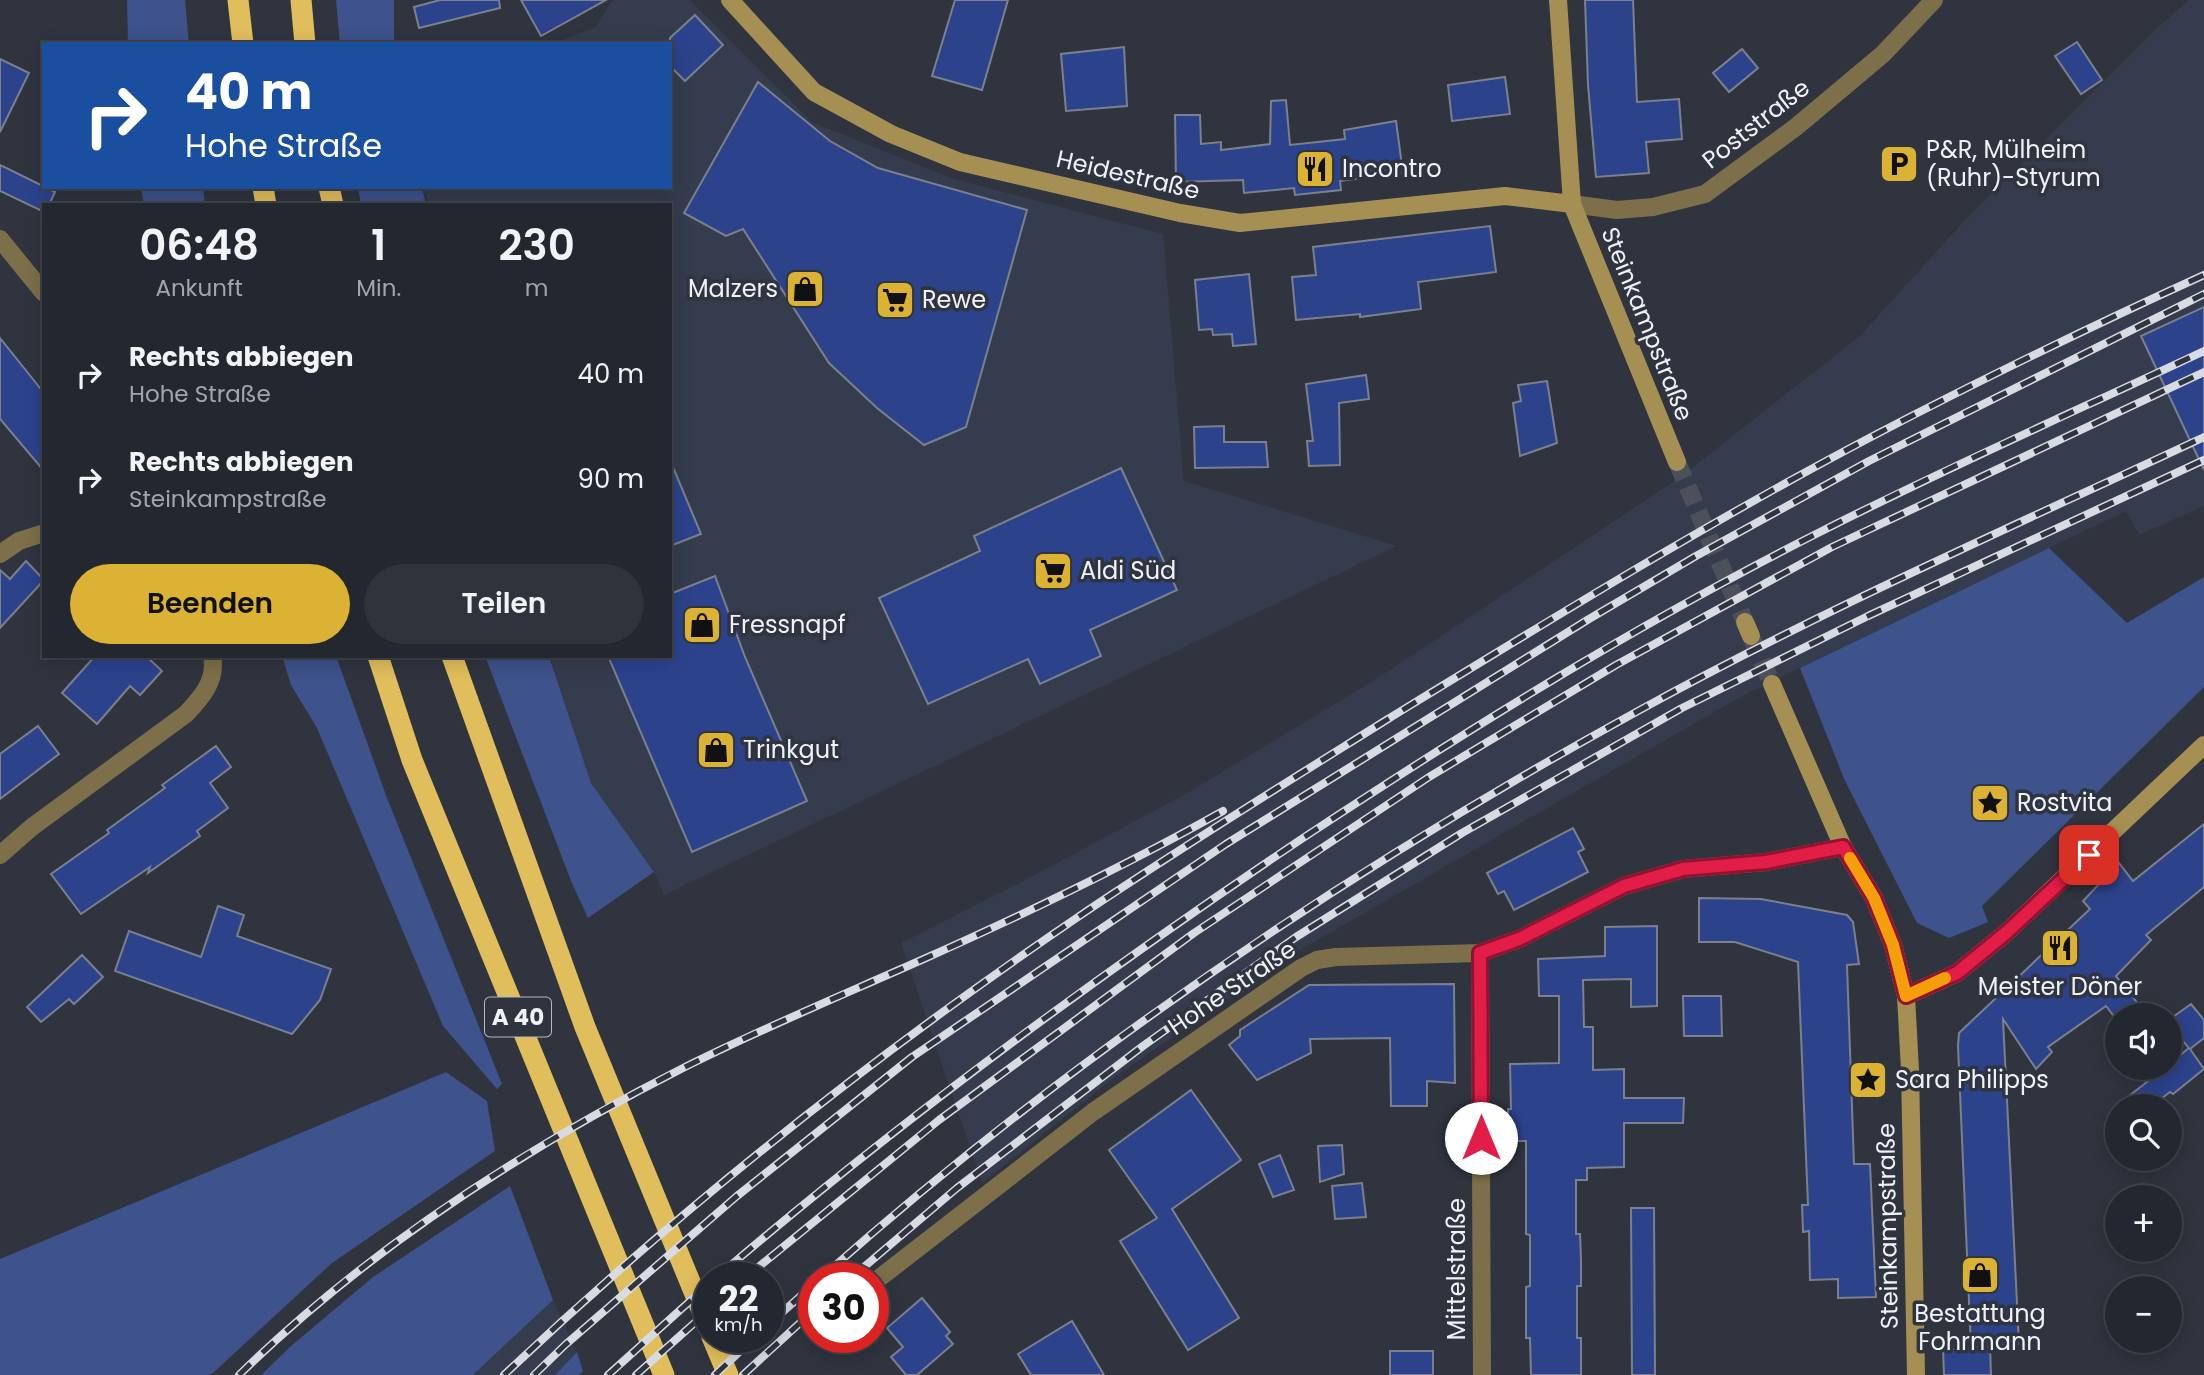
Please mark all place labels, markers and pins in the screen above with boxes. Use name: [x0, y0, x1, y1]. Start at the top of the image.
place label: P&R, Mülheim (Ruhr)-Styrum: [1926, 133, 2101, 194]
parking icon: P&R, Mülheim (Ruhr)-Styrum: [1878, 143, 1920, 185]
restaurant icon: Incontro: [1294, 148, 1336, 190]
place label: Incontro: [1342, 152, 1442, 185]
shop icon: Malzers: [784, 268, 826, 310]
place label: Malzers: [688, 272, 778, 305]
supermarket icon: Rewe: [874, 279, 916, 321]
place label: Rewe: [922, 283, 986, 316]
supermarket icon: Aldi Süd: [1032, 550, 1074, 592]
place label: Aldi Süd: [1080, 554, 1176, 587]
shop icon: Fressnapf: [681, 604, 723, 646]
place label: Fressnapf: [729, 608, 846, 641]
shop icon: Trinkgut: [695, 729, 737, 771]
place label: Trinkgut: [743, 733, 839, 766]
place icon: Rostvita: [1969, 782, 2011, 824]
place label: Rostvita: [2017, 786, 2113, 819]
pin: [2059, 825, 2119, 885]
restaurant icon: Meister Döner: [2039, 927, 2081, 969]
place label: Meister Döner: [1978, 970, 2142, 1003]
place icon: Sara Philipps: [1847, 1059, 1889, 1101]
place label: Sara Philipps: [1895, 1063, 2049, 1096]
shop icon: Bestattung Fohrmann: [1959, 1254, 2001, 1296]
place label: Bestattung Fohrmann: [1914, 1297, 2046, 1358]

